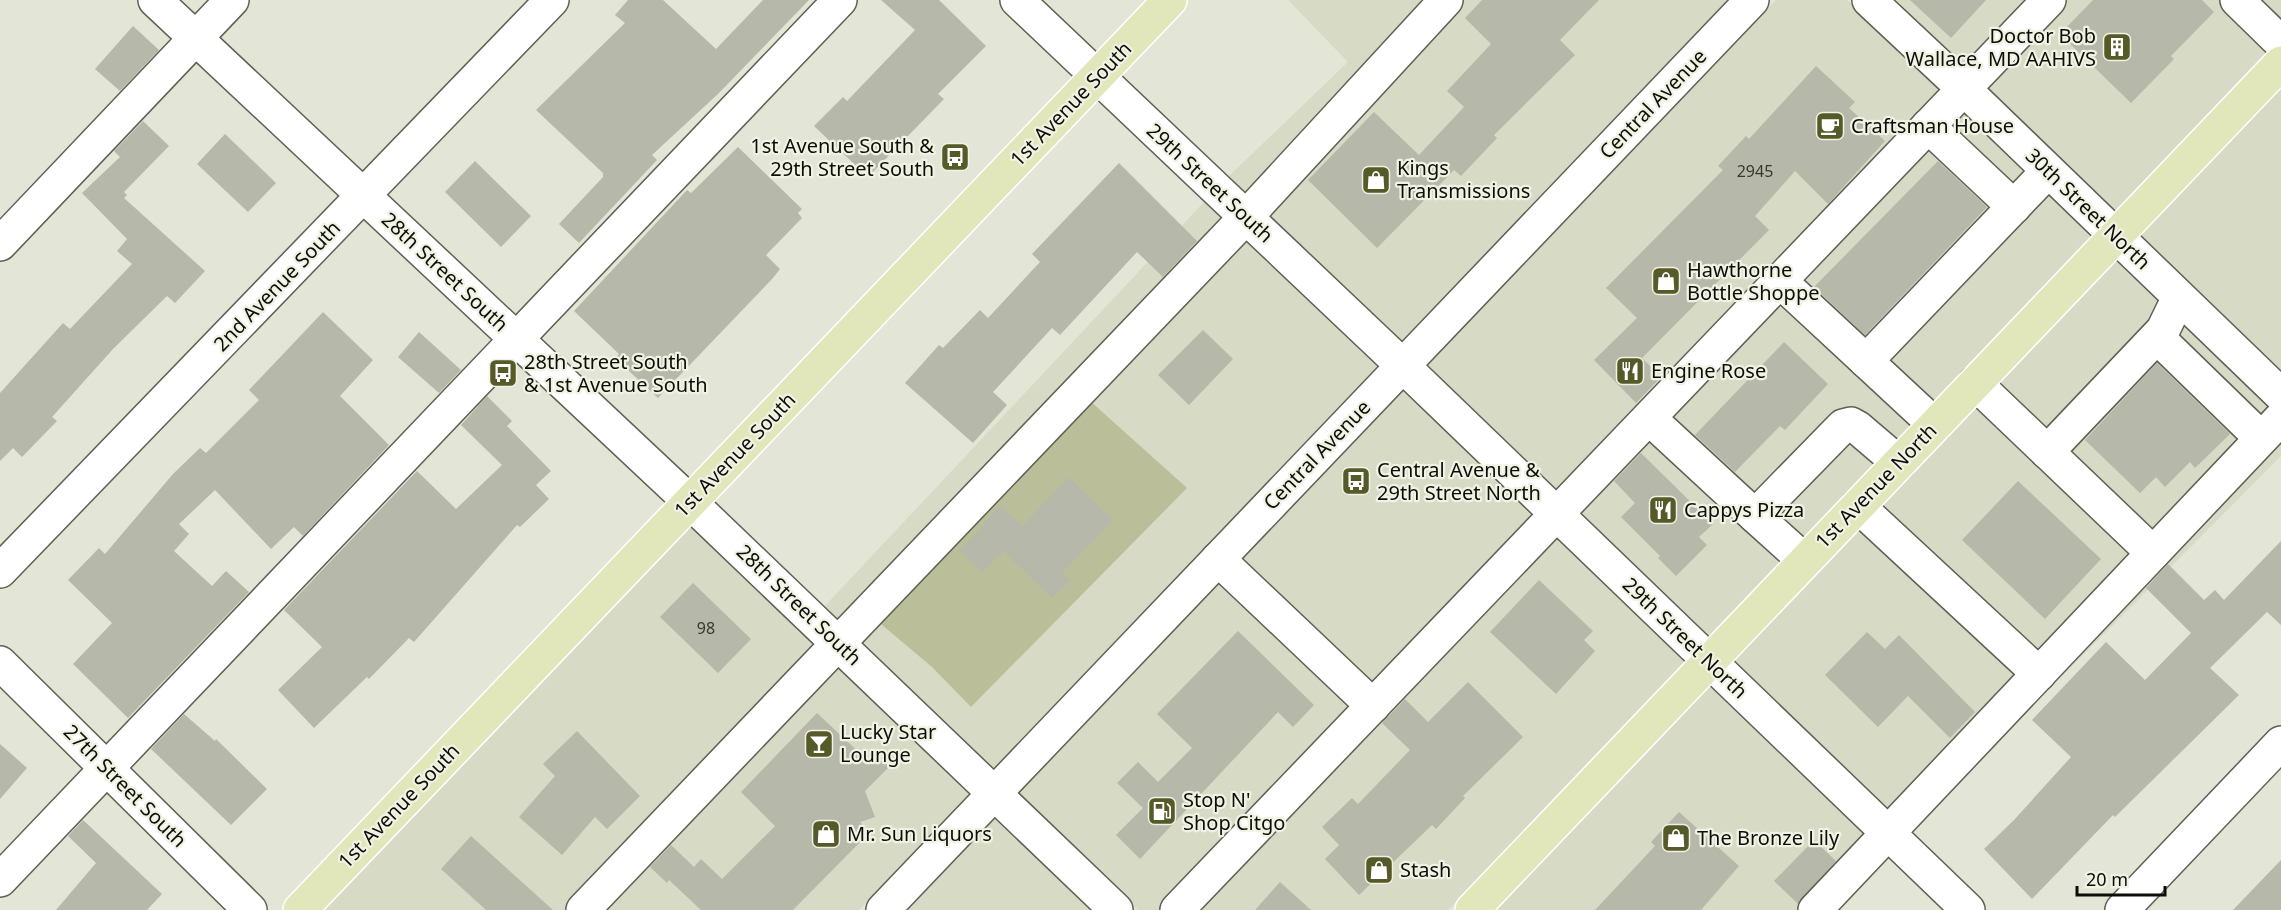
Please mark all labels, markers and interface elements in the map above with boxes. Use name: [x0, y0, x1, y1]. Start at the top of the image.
place label: Doctor Bob Wallace, MD AAHIVS: [1906, 22, 2096, 72]
building icon: Doctor Bob Wallace, MD AAHIVS: [2101, 31, 2133, 63]
street label: 1st Avenue South: [1004, 35, 1137, 172]
street label: Central Avenue: [1593, 43, 1712, 165]
cafe icon: Craftsman House: [1814, 110, 1846, 142]
place label: Craftsman House: [1851, 112, 2014, 139]
street label: 29th Street South: [1141, 117, 1279, 248]
place label: 1st Avenue South & 29th Street South: [750, 132, 934, 182]
bus stop icon: 1st Avenue South & 29th Street South: [939, 141, 971, 173]
street label: 30th Street North: [2020, 142, 2157, 275]
place label: Kings Transmissions: [1397, 154, 1530, 204]
house number: 2945: [1737, 160, 1773, 182]
shop icon: Kings Transmissions: [1360, 164, 1392, 196]
street label: 28th Street South: [376, 206, 514, 337]
street label: 2nd Avenue South: [207, 215, 346, 357]
place label: Hawthorne Bottle Shoppe: [1687, 256, 1820, 306]
shop icon: Hawthorne Bottle Shoppe: [1650, 265, 1682, 297]
place label: 28th Street South & 1st Avenue South: [524, 348, 708, 398]
restaurant icon: Engine Rose: [1614, 355, 1646, 387]
bus stop icon: 28th Street South & 1st Avenue South: [487, 357, 519, 389]
place label: Engine Rose: [1651, 357, 1766, 384]
street label: 1st Avenue South: [668, 386, 801, 523]
street label: Central Avenue: [1257, 394, 1376, 516]
street label: 1st Avenue North: [1809, 417, 1942, 554]
place label: Central Avenue & 29th Street North: [1377, 456, 1541, 506]
bus stop icon: Central Avenue & 29th Street North: [1340, 465, 1372, 497]
restaurant icon: Cappys Pizza: [1647, 494, 1679, 526]
place label: Cappys Pizza: [1684, 496, 1804, 523]
street label: 28th Street South: [731, 538, 868, 671]
street label: 29th Street North: [1617, 571, 1754, 704]
house number: 98: [697, 617, 715, 639]
street label: 27th Street South: [58, 718, 193, 853]
place label: Lucky Star Lounge: [840, 718, 936, 768]
bar icon: Lucky Star Lounge: [803, 728, 835, 760]
street label: 1st Avenue South: [332, 737, 465, 874]
place label: Stop N' Shop Citgo: [1183, 786, 1285, 836]
fuel station icon: Stop N' Shop Citgo: [1146, 795, 1178, 827]
shop icon: Mr. Sun Liquors: [810, 818, 842, 850]
place label: Mr. Sun Liquors: [847, 820, 992, 847]
shop icon: The Bronze Lily: [1660, 822, 1692, 854]
place label: The Bronze Lily: [1697, 824, 1840, 851]
shop icon: Stash: [1363, 854, 1395, 886]
place label: Stash: [1400, 856, 1451, 883]
scale bar: [2077, 859, 2166, 897]
text: 20 m: [2086, 867, 2128, 891]

